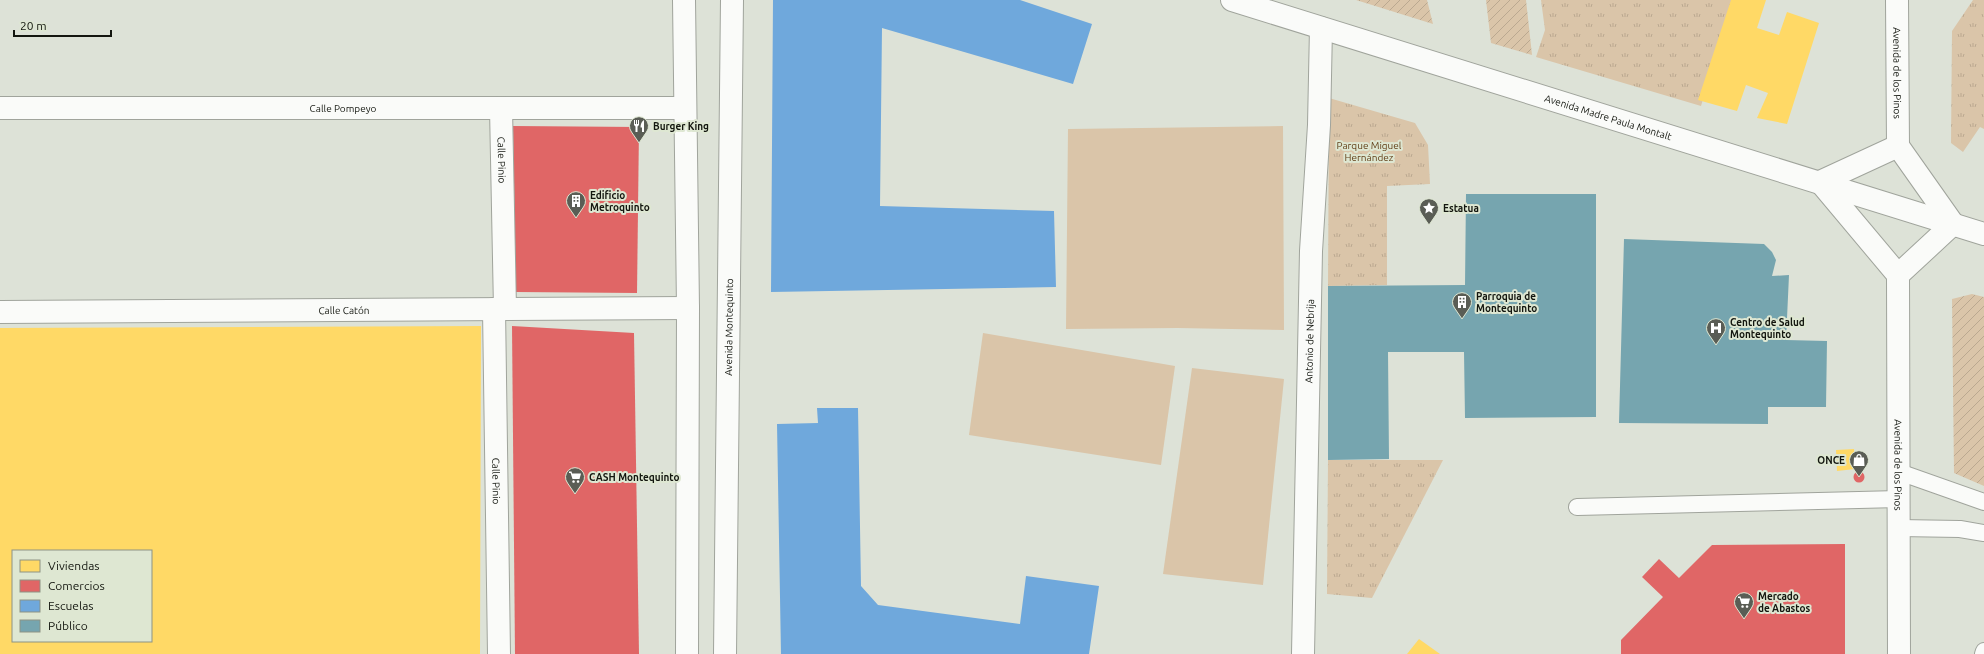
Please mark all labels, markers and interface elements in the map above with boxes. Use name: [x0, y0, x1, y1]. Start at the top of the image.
scale bar: [14, 12, 111, 38]
text: 20 m: [20, 19, 47, 32]
street label: Avenida de los Pinos: [1891, 27, 1903, 119]
street label: Avenida Madre Paula Montalt: [1543, 93, 1673, 142]
street label: Calle Pompeyo: [310, 103, 377, 114]
restaurant icon: Burger King: [628, 115, 650, 143]
place label: Burger King: [653, 121, 709, 132]
street label: Calle Pinio: [496, 136, 508, 184]
park label: Parque Miguel Hernández: [1337, 140, 1402, 163]
building icon: Edificio Metroquinto: [565, 190, 587, 218]
place label: Edificio Metroquinto: [590, 190, 650, 213]
place icon: Estatua: [1418, 197, 1440, 225]
place label: Estatua: [1443, 203, 1479, 214]
street label: Avenida Montequinto: [723, 278, 735, 376]
building icon: Parroquia de Montequinto: [1451, 291, 1473, 319]
place label: Parroquia de Montequinto: [1476, 291, 1537, 314]
street label: Antonio de Nebrija: [1303, 299, 1316, 383]
street label: Calle Catón: [318, 305, 370, 316]
hospital icon: Centro de Salud Montequinto: [1705, 317, 1727, 345]
place label: Centro de Salud Montequinto: [1730, 317, 1805, 340]
street label: Avenida de los Pinos: [1892, 419, 1904, 511]
shop icon: ONCE: [1848, 449, 1870, 477]
place label: ONCE: [1817, 455, 1845, 466]
street label: Calle Pinio: [490, 458, 502, 505]
supermarket icon: CASH Montequinto: [564, 466, 586, 494]
place label: CASH Montequinto: [589, 472, 680, 483]
legend: [12, 550, 152, 642]
text: Viviendas: [48, 559, 100, 572]
text: Comercios: [48, 579, 105, 592]
supermarket icon: Mercado de Abastos: [1733, 591, 1755, 619]
place label: Mercado de Abastos: [1758, 591, 1810, 614]
text: Escuelas: [48, 599, 94, 612]
text: Público: [48, 619, 88, 632]

